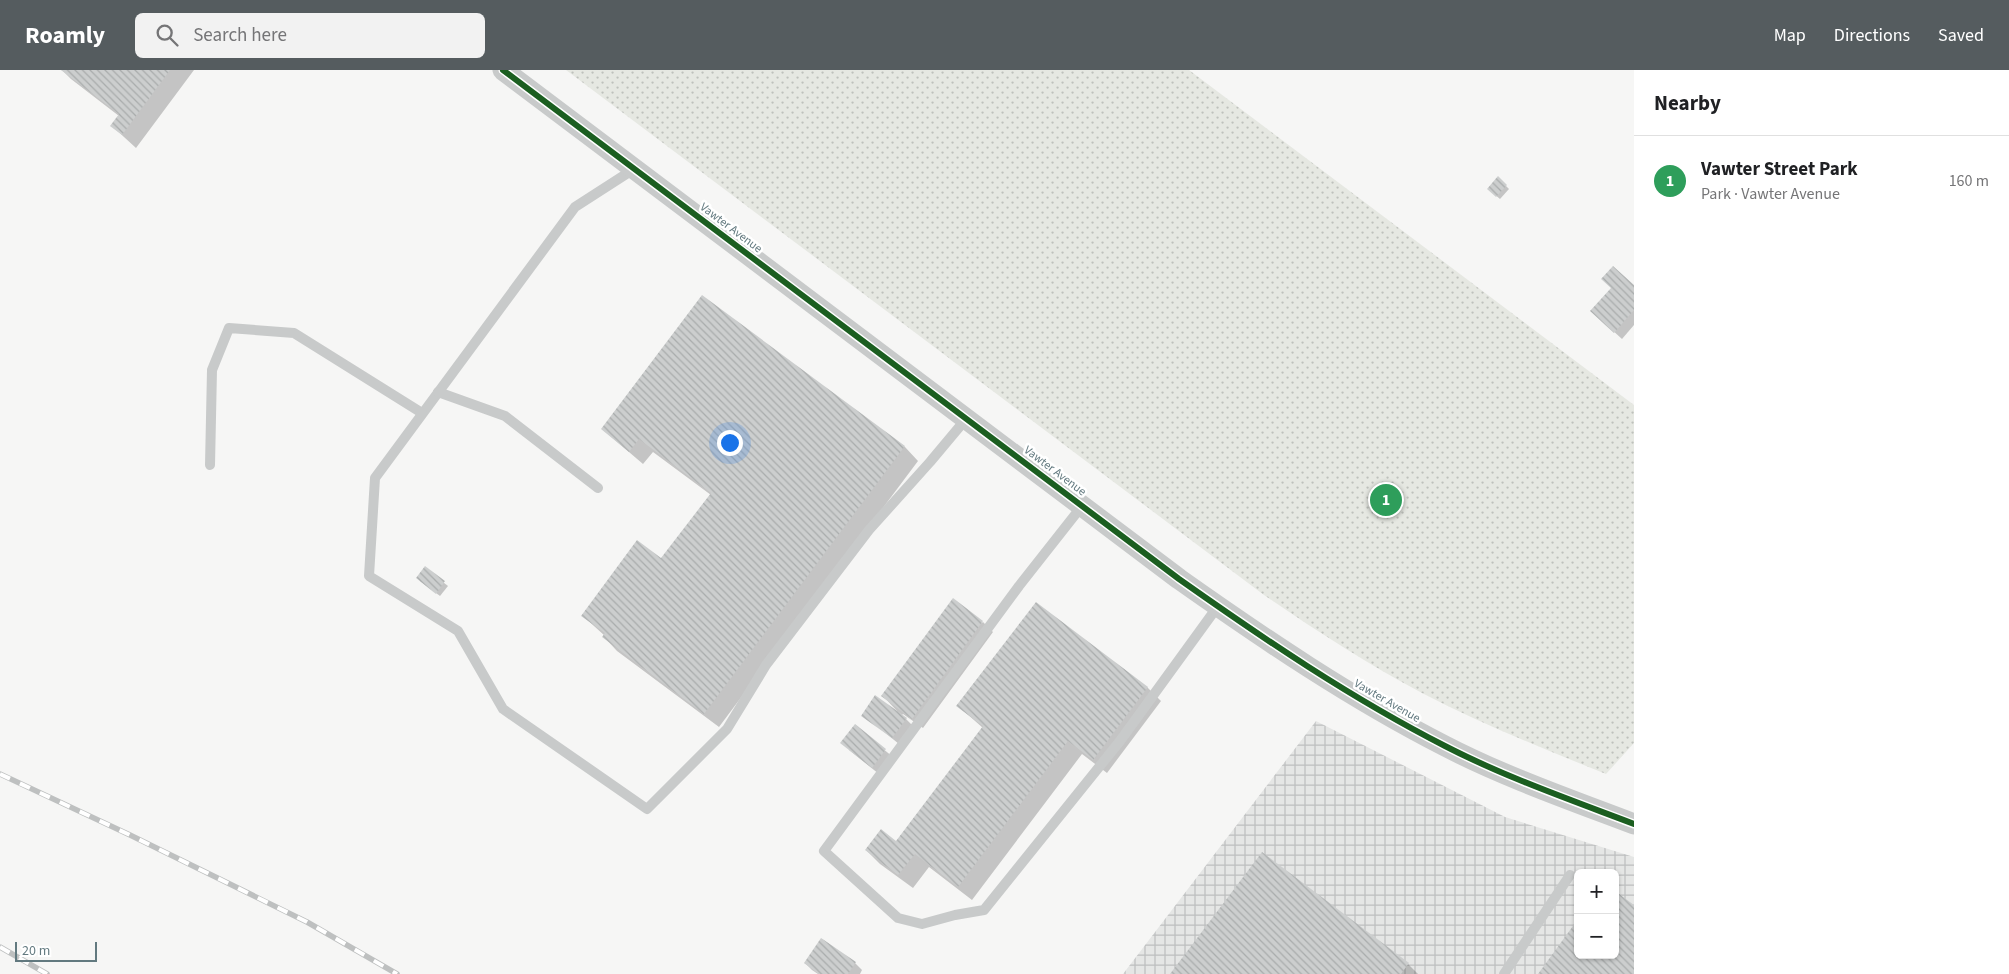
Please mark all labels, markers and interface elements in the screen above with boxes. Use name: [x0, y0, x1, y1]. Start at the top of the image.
search box: [135, 13, 485, 58]
text: Roamly: [25, 18, 105, 53]
icon: search: [153, 21, 181, 49]
text: Search here: [193, 22, 287, 49]
text: Map: [1774, 23, 1806, 48]
text: Directions: [1834, 23, 1910, 48]
text: Saved: [1938, 23, 1984, 48]
text: Nearby: [1654, 88, 1721, 118]
text: Vawter Street Park: [1701, 156, 1858, 183]
text: 1: [1666, 170, 1674, 192]
text: 160 m: [1949, 170, 1989, 192]
text: Park · Vawter Avenue: [1701, 183, 1840, 205]
street label: Vawter Avenue: [696, 199, 766, 257]
your location: [717, 430, 743, 456]
street label: Vawter Avenue: [1020, 442, 1090, 500]
pin: 1: [1370, 481, 1402, 519]
street label: Vawter Avenue: [1351, 675, 1423, 727]
map controls: [1574, 869, 1619, 959]
button: +: [1574, 869, 1619, 914]
button: −: [1574, 914, 1619, 959]
scale bar: [15, 939, 98, 962]
text: 20 m: [22, 941, 50, 961]

